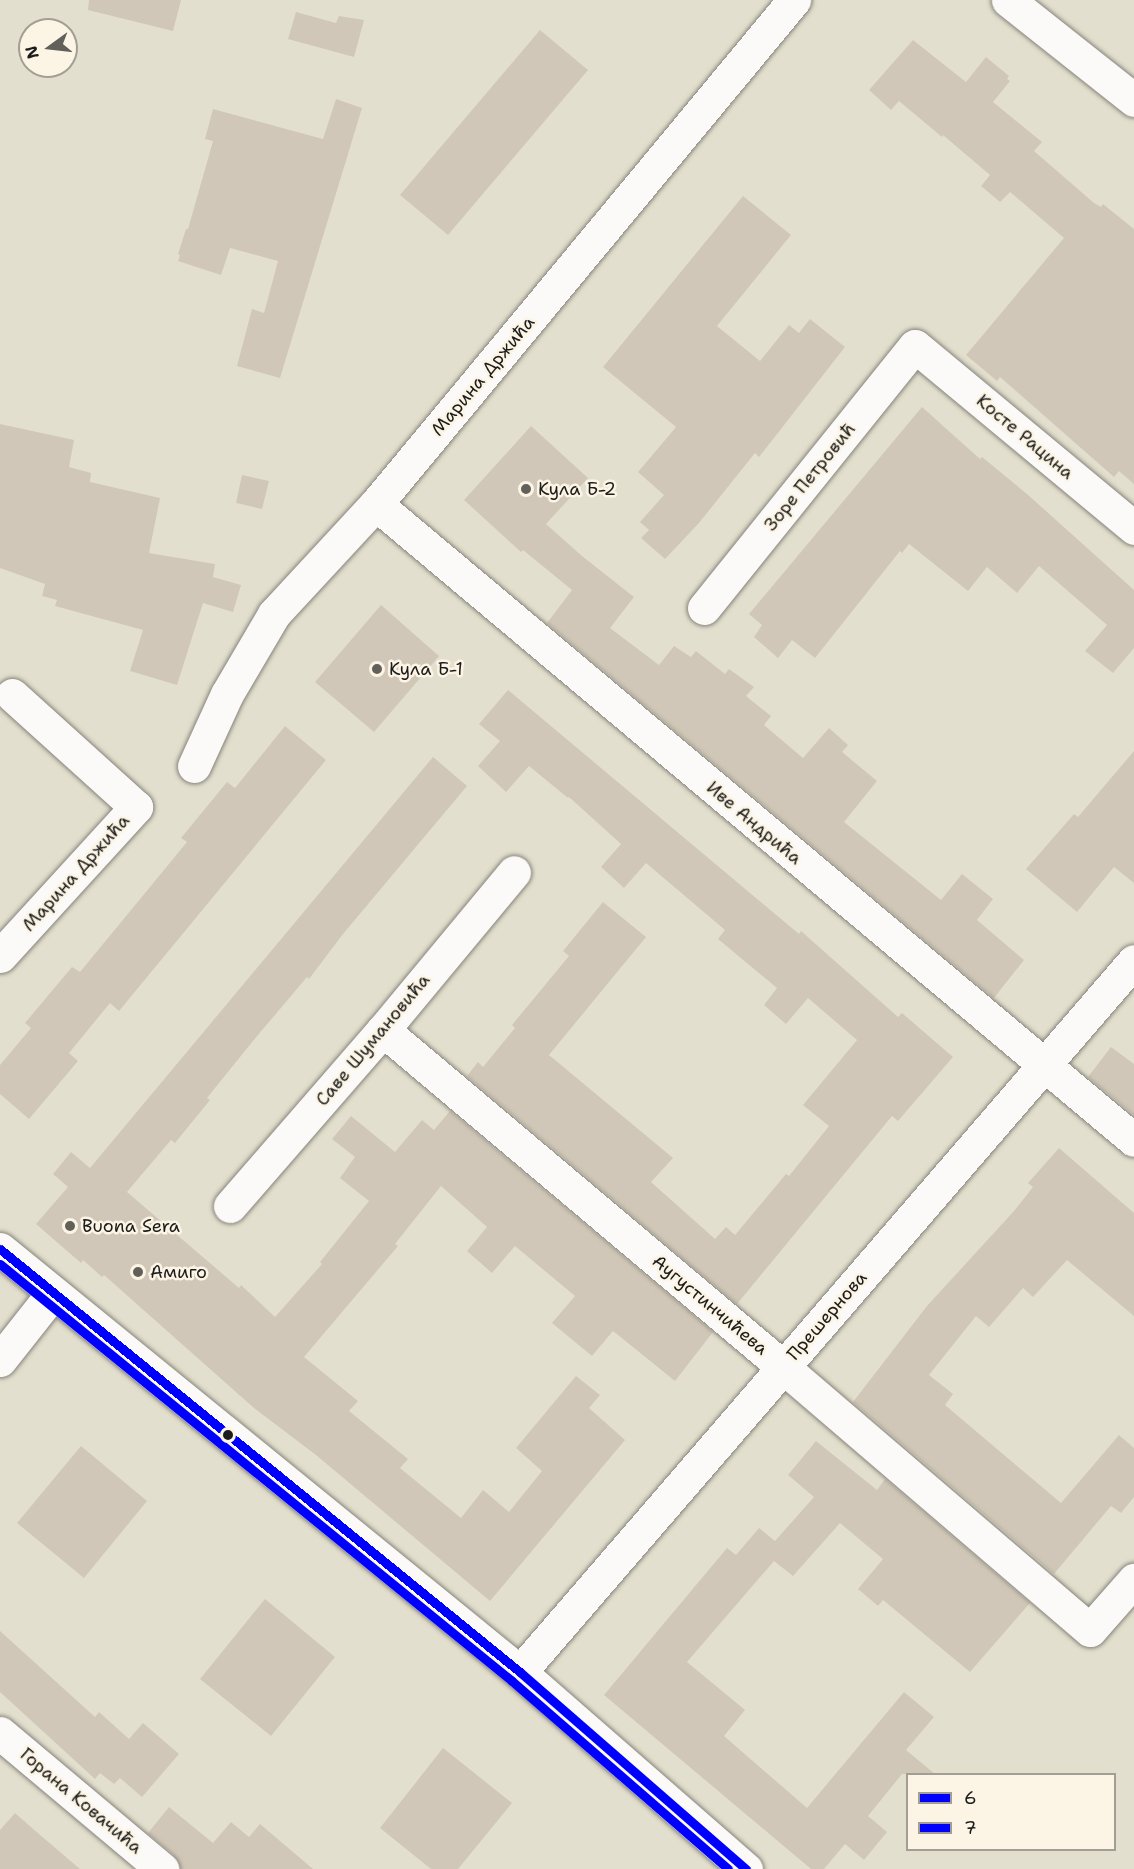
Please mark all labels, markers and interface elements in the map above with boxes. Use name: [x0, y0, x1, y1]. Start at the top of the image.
north arrow: [18, 18, 78, 78]
text: N: [20, 43, 44, 61]
street label: Марина Држића: [427, 312, 539, 440]
street label: Косте Рацина: [972, 390, 1078, 484]
street label: Зоре Петровић: [760, 419, 860, 535]
place label: Кула Б-2: [538, 478, 616, 500]
marker: Кула Б-2: [519, 482, 533, 496]
place label: Кула Б-1: [389, 658, 463, 680]
marker: Кула Б-1: [370, 662, 384, 676]
street label: Иве Андрића: [702, 777, 806, 869]
street label: Марина Држића: [18, 810, 134, 936]
street label: Саве Шумановића: [311, 970, 435, 1110]
place label: Buona Sera: [82, 1215, 180, 1237]
marker: Buona Sera: [63, 1219, 77, 1233]
street label: Аугустинчићева: [648, 1250, 772, 1360]
place label: Амиго: [150, 1261, 207, 1283]
marker: Амиго: [131, 1265, 145, 1279]
street label: Прешернова: [783, 1267, 871, 1365]
unlabelled marker: [222, 1429, 234, 1441]
street label: Горана Ковачића: [15, 1744, 147, 1858]
legend: [906, 1773, 1116, 1851]
text: 6: [964, 1786, 977, 1810]
text: 7: [964, 1816, 977, 1840]

